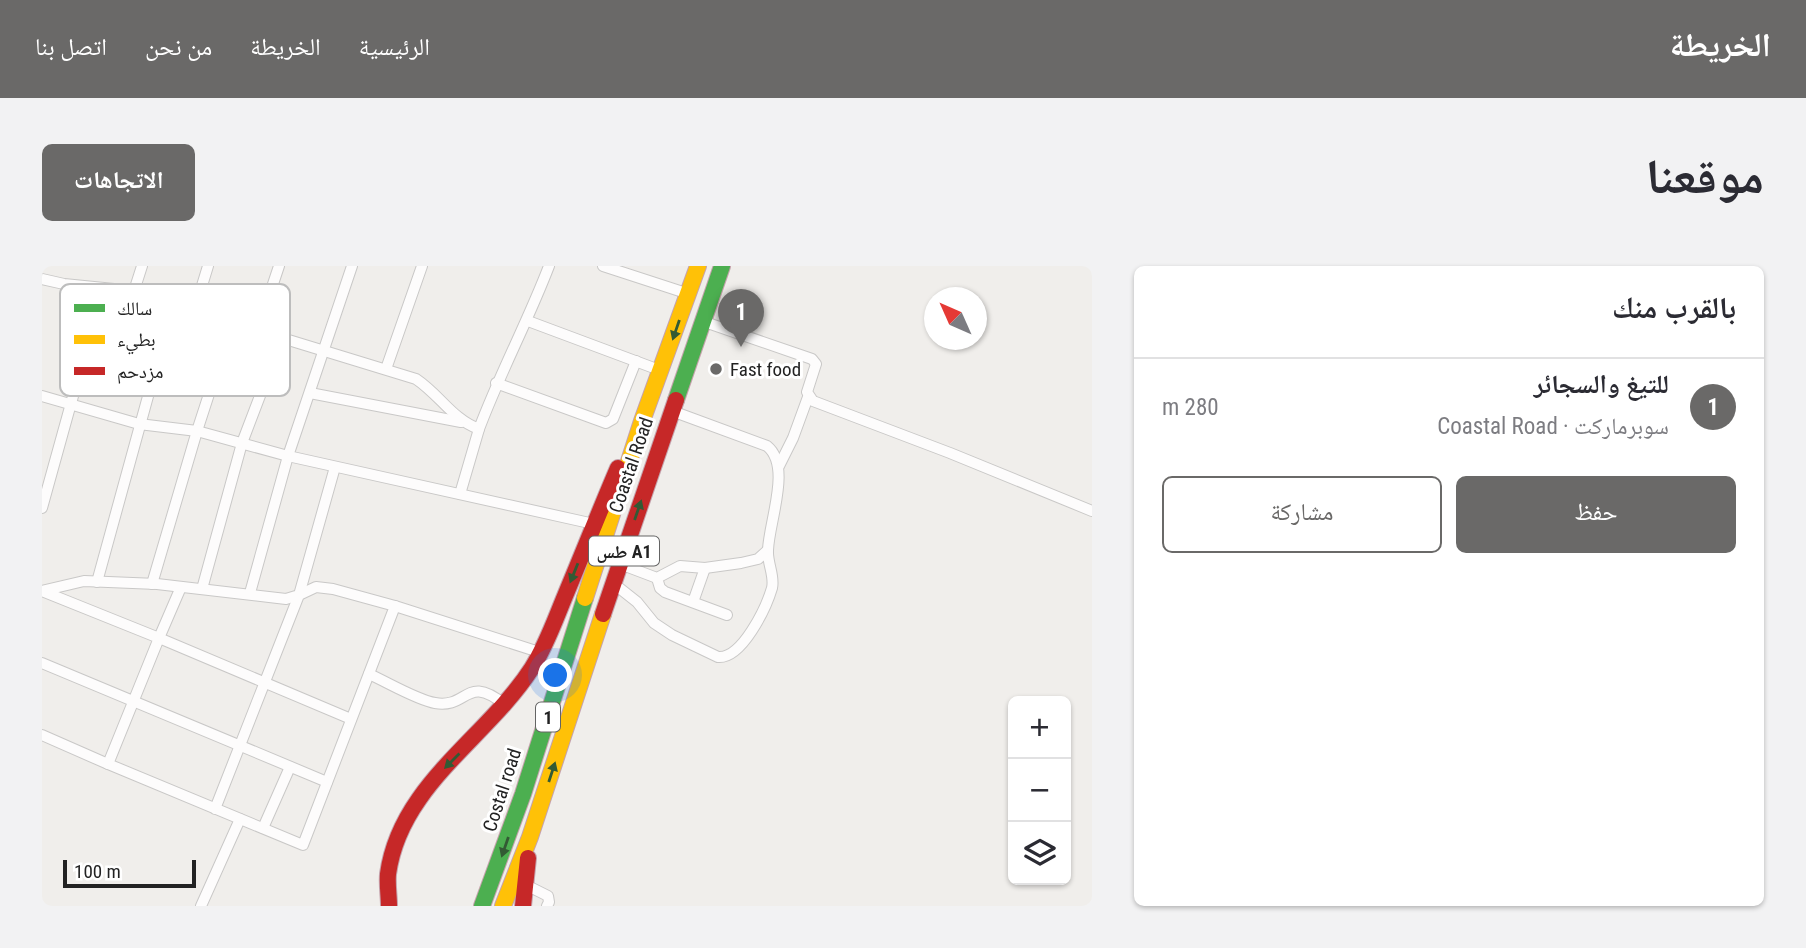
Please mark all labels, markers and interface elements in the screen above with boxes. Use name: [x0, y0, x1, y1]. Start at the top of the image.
text: الخريطة: [1670, 25, 1771, 64]
text: اتصل بنا: [35, 33, 107, 61]
text: من نحن: [145, 33, 212, 61]
text: الخريطة: [250, 33, 321, 61]
text: الرئيسية: [359, 33, 430, 61]
button: الاتجاهات: [42, 144, 195, 221]
text: موقعنا: [1646, 148, 1764, 205]
legend: [60, 284, 290, 396]
north arrow: [924, 287, 987, 350]
pin: 1: [718, 289, 764, 347]
text: بالقرب منك: [1612, 290, 1736, 325]
text: سالك: [117, 297, 152, 320]
one-way arrow: [670, 320, 681, 341]
text: بطيء: [117, 328, 156, 355]
place label: Fast food: [730, 358, 801, 381]
text: مزدحم: [117, 360, 163, 384]
marker: Fast food: [708, 361, 724, 377]
text: للتيغ والسجائر: [1534, 369, 1669, 399]
text: 280 m: [1162, 394, 1219, 421]
text: 1: [1707, 394, 1719, 421]
text: سوبرماركت · Coastal Road: [1437, 413, 1669, 440]
street label: Coastal Road: [604, 414, 658, 516]
button: مشاركة: [1162, 476, 1442, 553]
button: حفظ: [1456, 476, 1736, 553]
one-way arrow: [633, 499, 644, 520]
road number: طس A1: [589, 536, 659, 566]
one-way arrow: [568, 562, 579, 583]
your location: [538, 658, 572, 692]
map controls: [1008, 696, 1071, 885]
button: +: [1008, 696, 1071, 759]
road number: 1: [536, 702, 560, 732]
street label: Costal road: [478, 746, 526, 834]
one-way arrow: [443, 753, 460, 770]
button: −: [1008, 759, 1071, 822]
one-way arrow: [547, 762, 557, 783]
button: layers: [1008, 822, 1071, 885]
one-way arrow: [499, 837, 510, 858]
scale bar: [63, 857, 196, 889]
text: 100 m: [74, 860, 121, 883]

